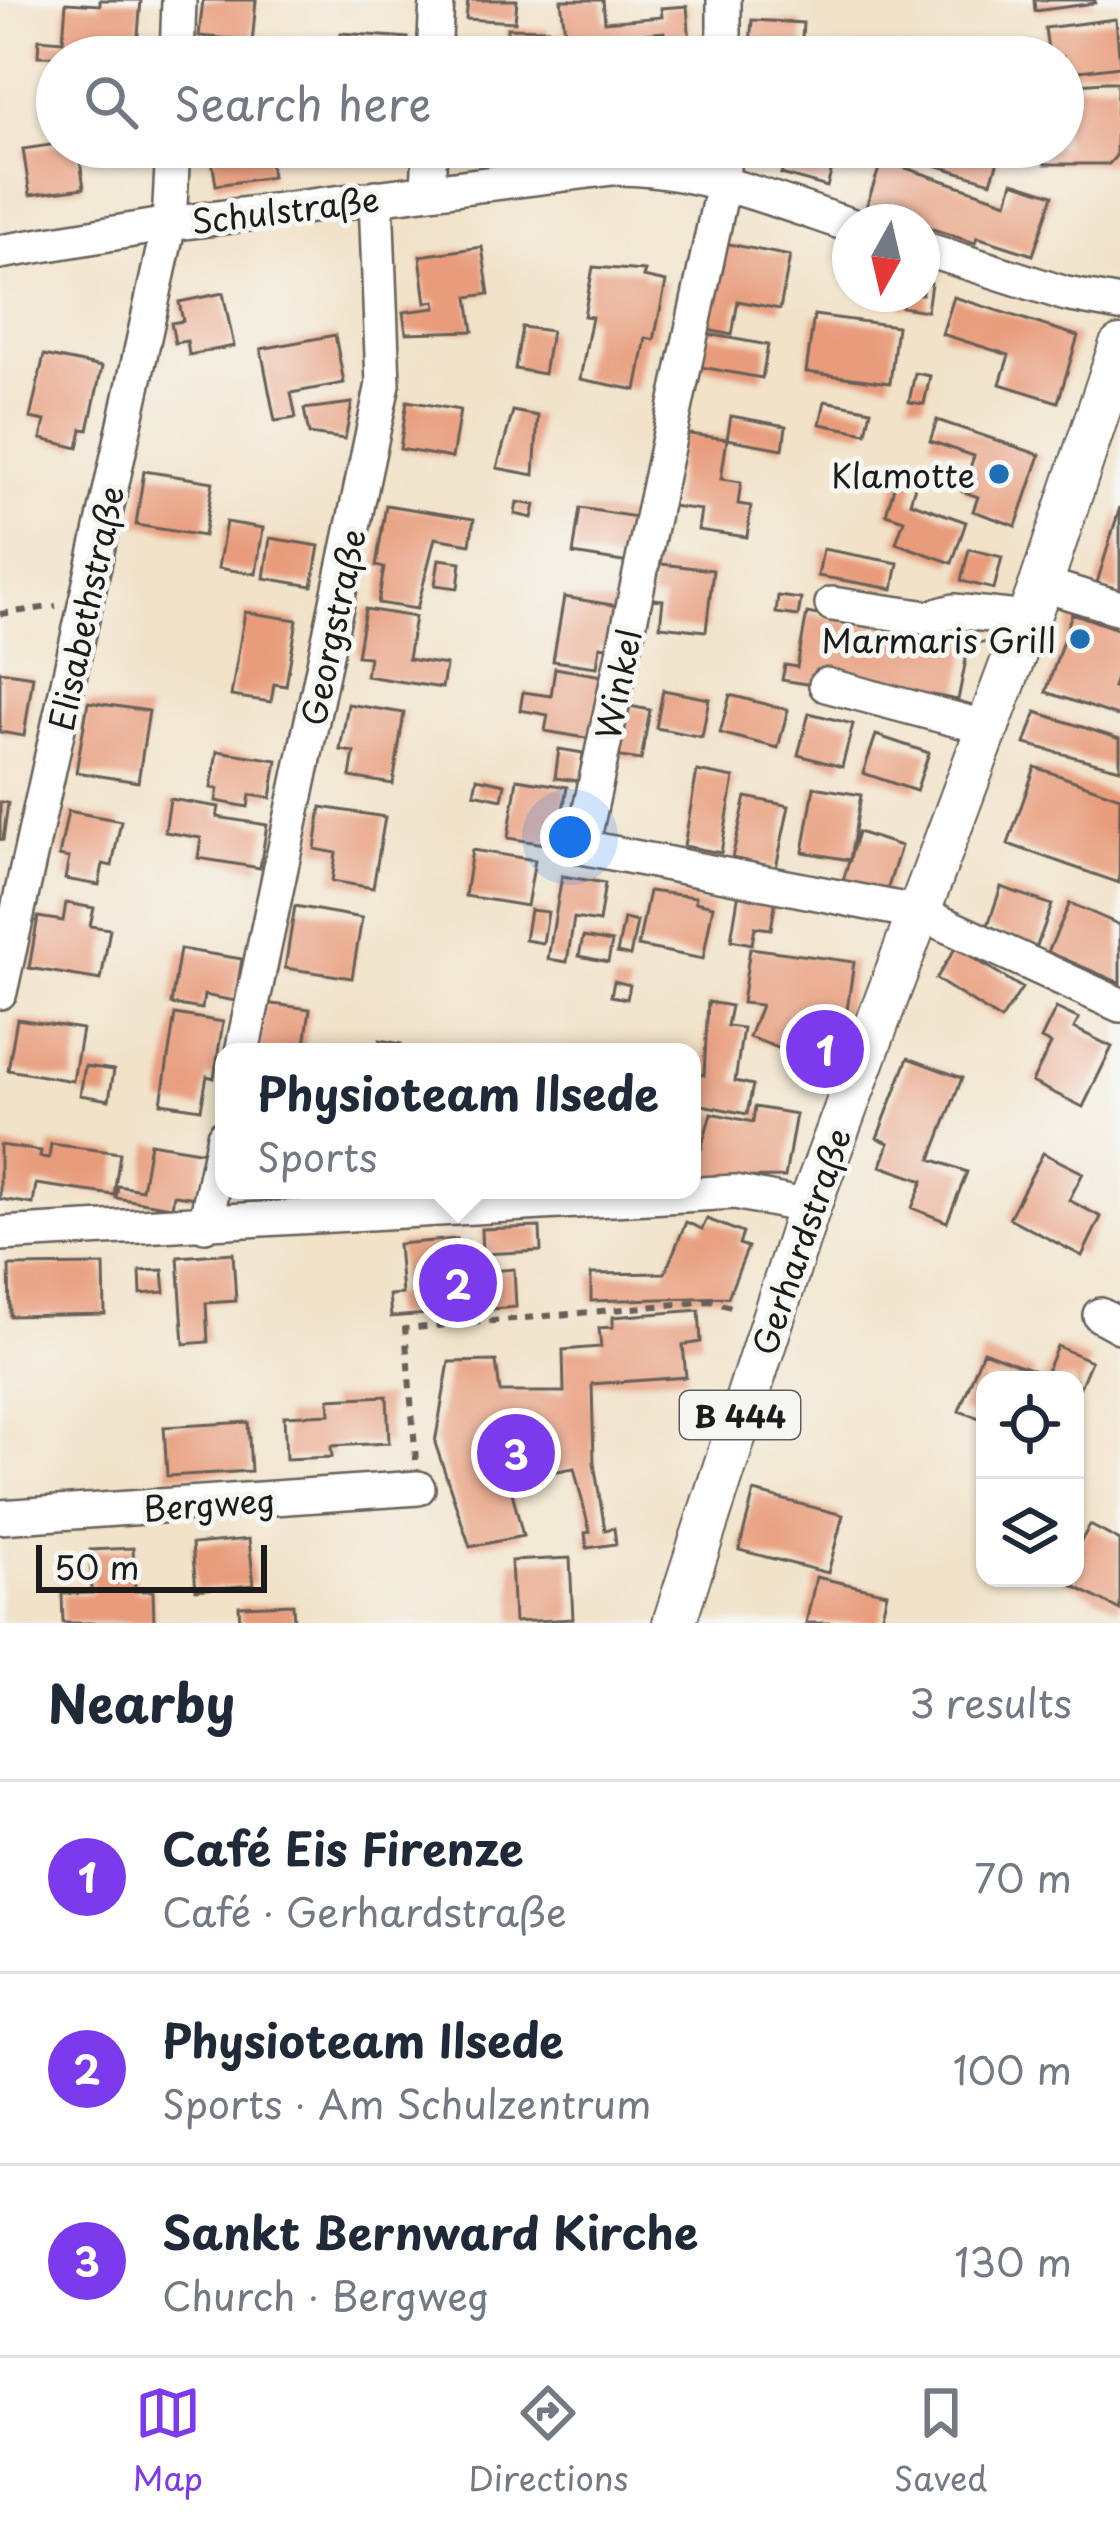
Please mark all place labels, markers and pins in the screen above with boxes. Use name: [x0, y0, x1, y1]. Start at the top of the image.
place label: Klamotte: [831, 449, 975, 499]
marker: Klamotte: [986, 461, 1012, 487]
place label: Marmaris Grill: [821, 614, 1056, 664]
marker: Marmaris Grill: [1067, 626, 1093, 652]
pin: 1: [786, 1004, 864, 1094]
pin: 2: [419, 1238, 497, 1328]
pin: 3: [477, 1408, 555, 1498]

